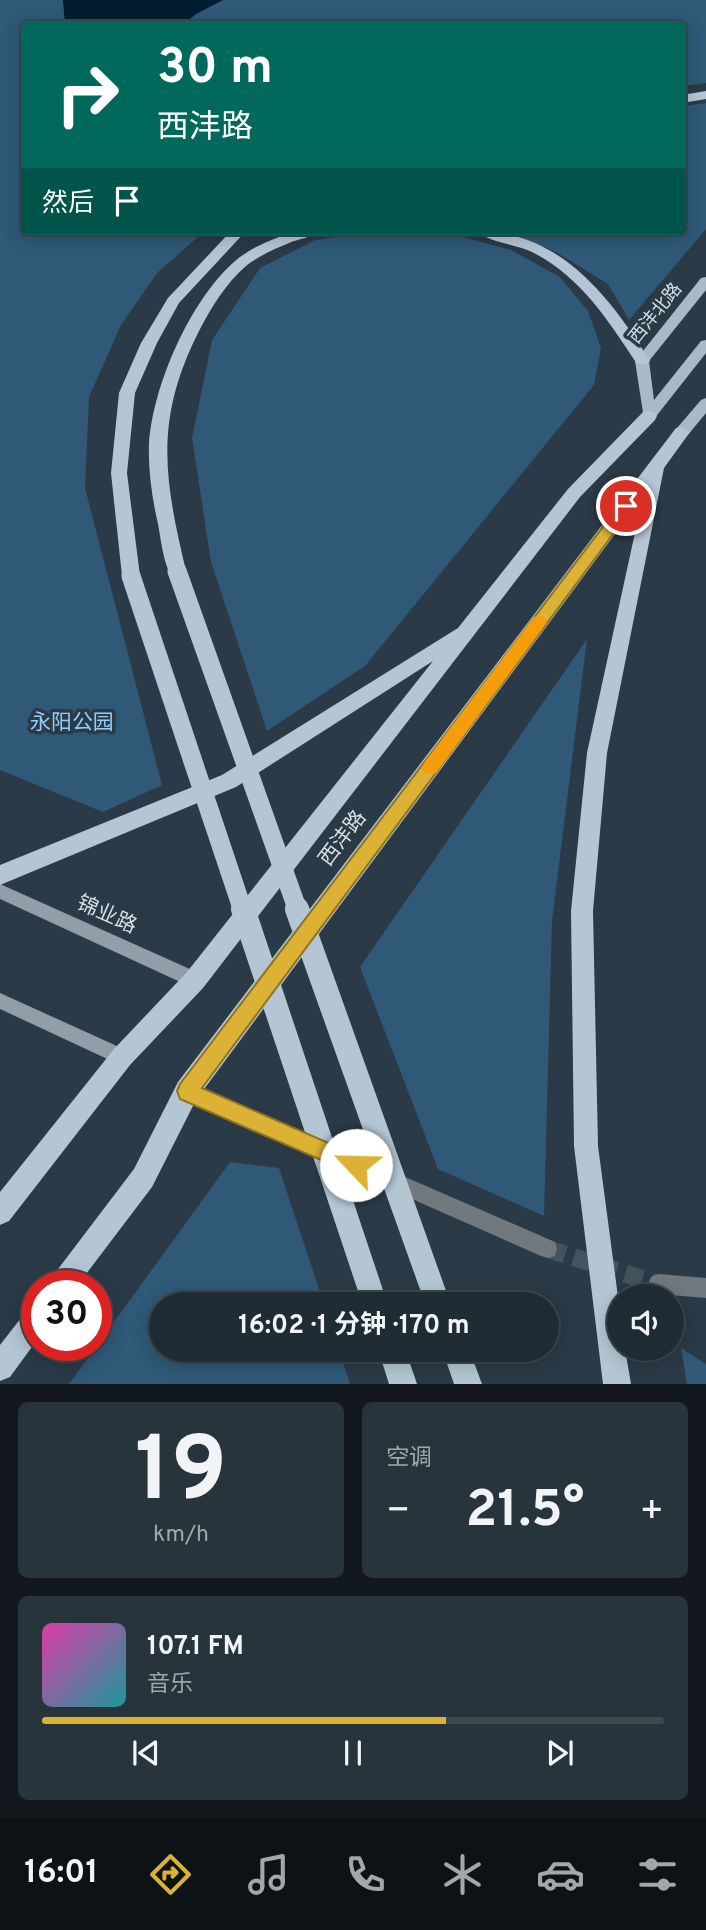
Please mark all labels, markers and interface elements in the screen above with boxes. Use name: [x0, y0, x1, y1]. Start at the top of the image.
text: 30 m: [157, 39, 273, 101]
icon: right: [42, 49, 133, 140]
text: 西沣路: [157, 109, 253, 149]
icon: arrive: [108, 182, 146, 220]
text: 然后: [42, 188, 94, 221]
street label: 西沣北路: [625, 279, 688, 349]
pin: [596, 476, 656, 536]
icon: arrive: [607, 487, 645, 525]
park label: 永阳公园: [30, 710, 114, 737]
street label: 西沣路: [313, 806, 373, 872]
street label: 锦业路: [72, 890, 141, 941]
position arrow: [319, 1128, 393, 1202]
speed limit sign: 30: [21, 1270, 112, 1361]
map controls: [607, 1284, 684, 1361]
button: sound: [607, 1284, 684, 1361]
text: 16:02 · 1 分钟 · 170 m: [238, 1310, 470, 1343]
text: 19: [135, 1418, 227, 1533]
text: 空调: [386, 1445, 432, 1474]
text: 21.5°: [466, 1479, 584, 1545]
text: −: [386, 1488, 411, 1537]
text: +: [639, 1488, 664, 1537]
text: km/h: [153, 1521, 209, 1550]
text: 107.1 FM: [147, 1631, 244, 1664]
text: 音乐: [147, 1671, 193, 1700]
icon: previous: [127, 1734, 165, 1772]
icon: pause: [334, 1734, 372, 1772]
icon: next: [541, 1734, 579, 1772]
icon: directions: [146, 1850, 195, 1899]
icon: music: [244, 1850, 293, 1899]
icon: phone: [341, 1850, 390, 1899]
icon: climate: [438, 1850, 487, 1899]
icon: car: [536, 1850, 585, 1899]
icon: filters: [633, 1850, 682, 1899]
text: 16:01: [24, 1854, 98, 1894]

